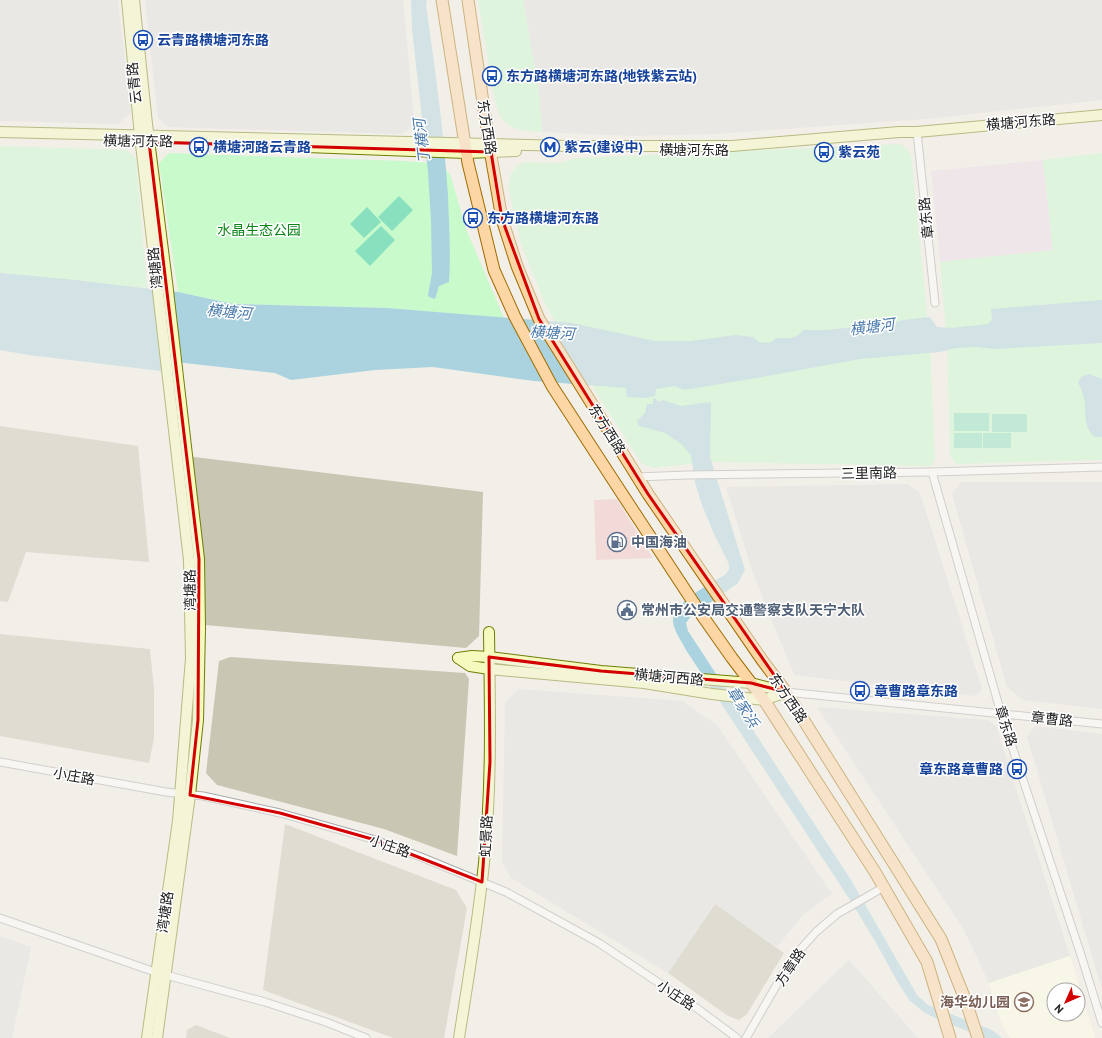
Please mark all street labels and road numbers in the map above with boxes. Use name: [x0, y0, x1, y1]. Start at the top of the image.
street label: 云青路: [123, 61, 145, 105]
street label: 东方西路: [474, 98, 500, 156]
street label: 横塘河东路: [985, 110, 1057, 134]
street label: 横塘河东路: [103, 131, 173, 151]
street label: 横塘河东路: [659, 141, 729, 159]
street label: 章东路: [915, 196, 937, 240]
street label: 湾塘路: [144, 246, 166, 290]
street label: 东方西路: [585, 400, 629, 458]
street label: 三里南路: [841, 464, 897, 482]
street label: 湾塘路: [181, 569, 199, 611]
street label: 横塘河西路: [633, 665, 705, 689]
street label: 东方西路: [765, 670, 811, 726]
street label: 章东路: [991, 703, 1021, 749]
street label: 章曹路: [1030, 708, 1074, 730]
street label: 小庄路: [52, 763, 96, 789]
street label: 虹景路: [476, 815, 496, 857]
street label: 小庄路: [367, 831, 413, 861]
street label: 湾塘路: [153, 890, 177, 934]
street label: 方章路: [771, 945, 809, 989]
street label: 小庄路: [653, 976, 699, 1014]

